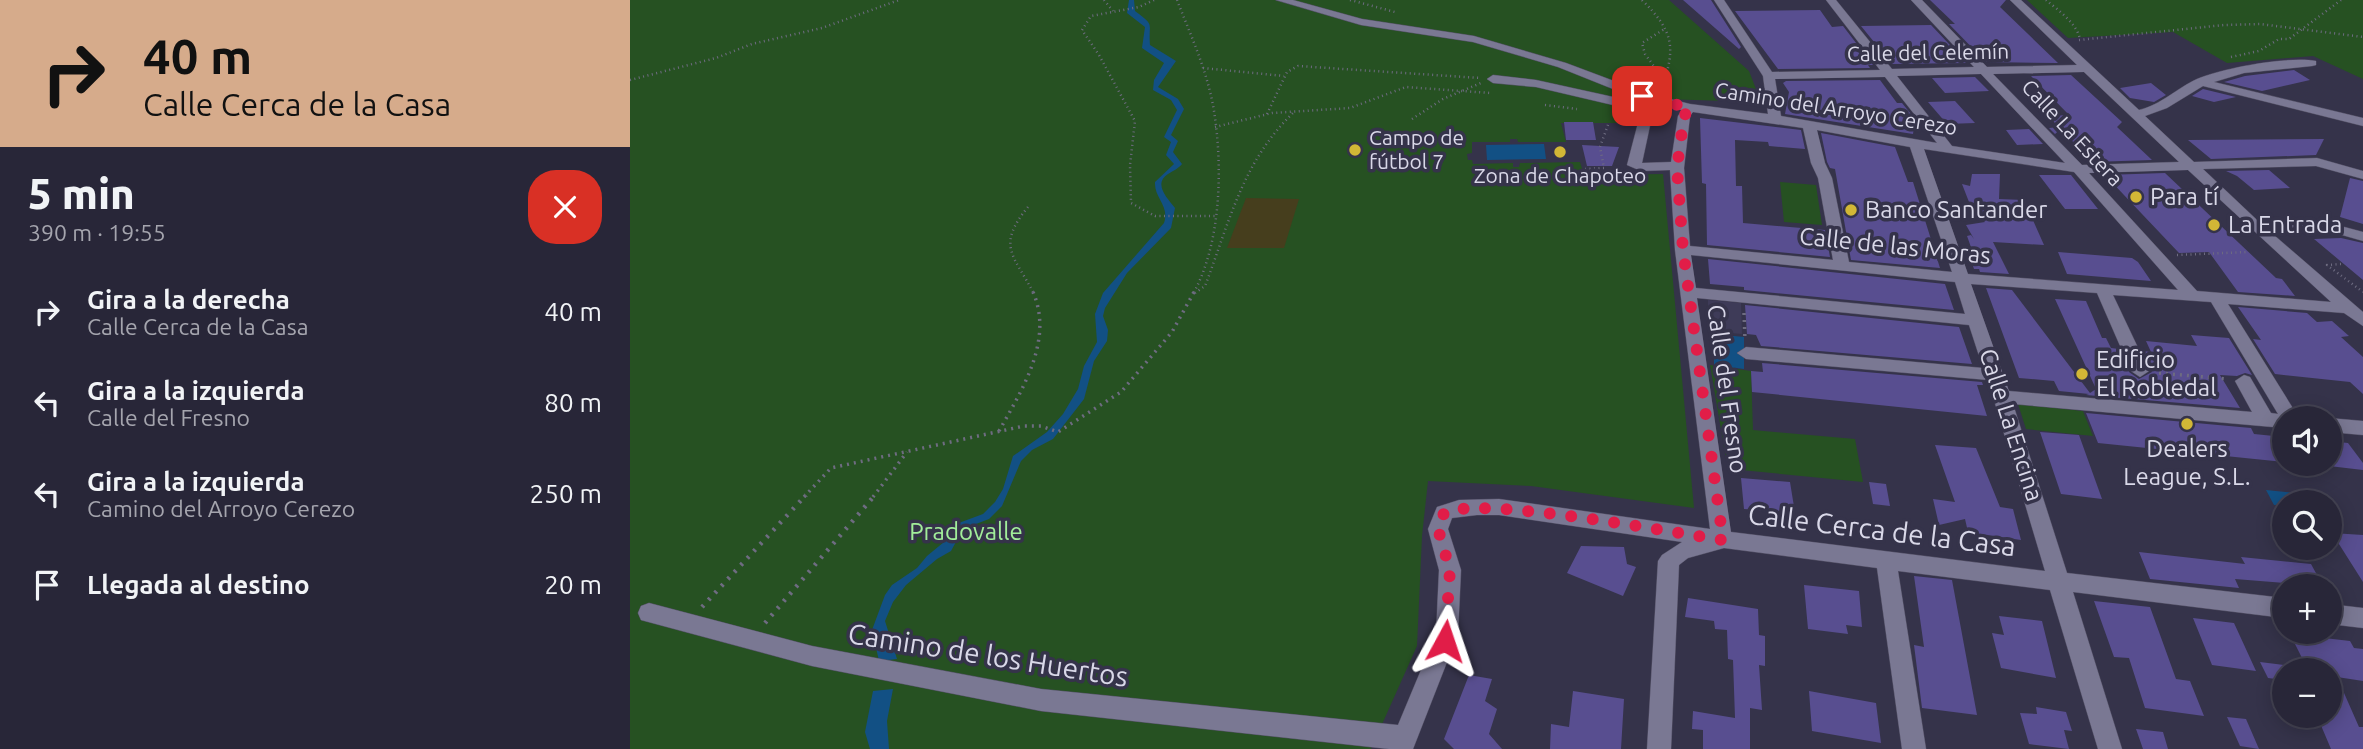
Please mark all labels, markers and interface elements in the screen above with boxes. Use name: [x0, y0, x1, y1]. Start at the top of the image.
icon: right: [28, 28, 119, 119]
text: 40 m: [143, 28, 252, 83]
street label: Calle del Celemín: [1847, 39, 2009, 65]
pin: [1612, 66, 1672, 126]
street label: Calle La Estera: [2017, 74, 2128, 191]
icon: arrive: [1623, 77, 1661, 115]
street label: Camino del Arroyo Cerezo: [1713, 77, 1959, 139]
text: Calle Cerca de la Casa: [143, 86, 451, 122]
place label: Campo de fútbol 7: [1369, 125, 1464, 173]
marker: Campo de fútbol 7: [1347, 142, 1363, 158]
marker: Zona de Chapoteo: [1552, 144, 1568, 160]
place label: Zona de Chapoteo: [1474, 163, 1646, 187]
text: 5 min: [28, 170, 135, 217]
button: close: [528, 170, 602, 244]
place label: Para tí: [2150, 183, 2220, 210]
marker: Para tí: [2128, 189, 2144, 205]
place label: Banco Santander: [1865, 196, 2047, 223]
marker: Banco Santander: [1843, 202, 1859, 218]
place label: La Entrada: [2228, 211, 2342, 238]
marker: La Entrada: [2206, 217, 2222, 233]
text: 390 m · 19:55: [28, 220, 166, 245]
street label: Calle de las Moras: [1798, 222, 1992, 269]
text: Gira a la derecha: [87, 285, 290, 314]
icon: right: [28, 293, 66, 331]
text: 40 m: [544, 297, 602, 326]
street label: Calle del Fresno: [1702, 303, 1753, 475]
text: Calle Cerca de la Casa: [87, 314, 308, 339]
street label: Calle La Encina: [1974, 345, 2049, 504]
place label: Edificio El Robledal: [2096, 346, 2216, 401]
marker: Edificio El Robledal: [2074, 366, 2090, 382]
text: Gira a la izquierda: [87, 376, 305, 405]
icon: left: [28, 384, 66, 422]
text: 80 m: [544, 388, 602, 417]
text: Calle del Fresno: [87, 405, 250, 430]
map controls: [2272, 406, 2342, 728]
button: sound: [2272, 406, 2342, 476]
marker: Dealers League, S.L.: [2179, 416, 2195, 432]
place label: Dealers League, S.L.: [2123, 435, 2251, 490]
text: Gira a la izquierda: [87, 467, 305, 496]
icon: left: [28, 475, 66, 513]
text: 250 m: [530, 479, 602, 508]
button: search: [2272, 490, 2342, 560]
text: Camino del Arroyo Cerezo: [87, 496, 355, 521]
street label: Calle Cerca de la Casa: [1746, 498, 2018, 561]
park label: Pradovalle: [909, 518, 1023, 545]
icon: arrive: [28, 566, 66, 604]
text: Llegada al destino: [87, 570, 310, 599]
text: 20 m: [544, 570, 602, 599]
button: +: [2272, 574, 2342, 644]
position arrow: [1408, 604, 1482, 678]
street label: Camino de los Huertos: [846, 617, 1130, 692]
button: −: [2272, 658, 2342, 728]

